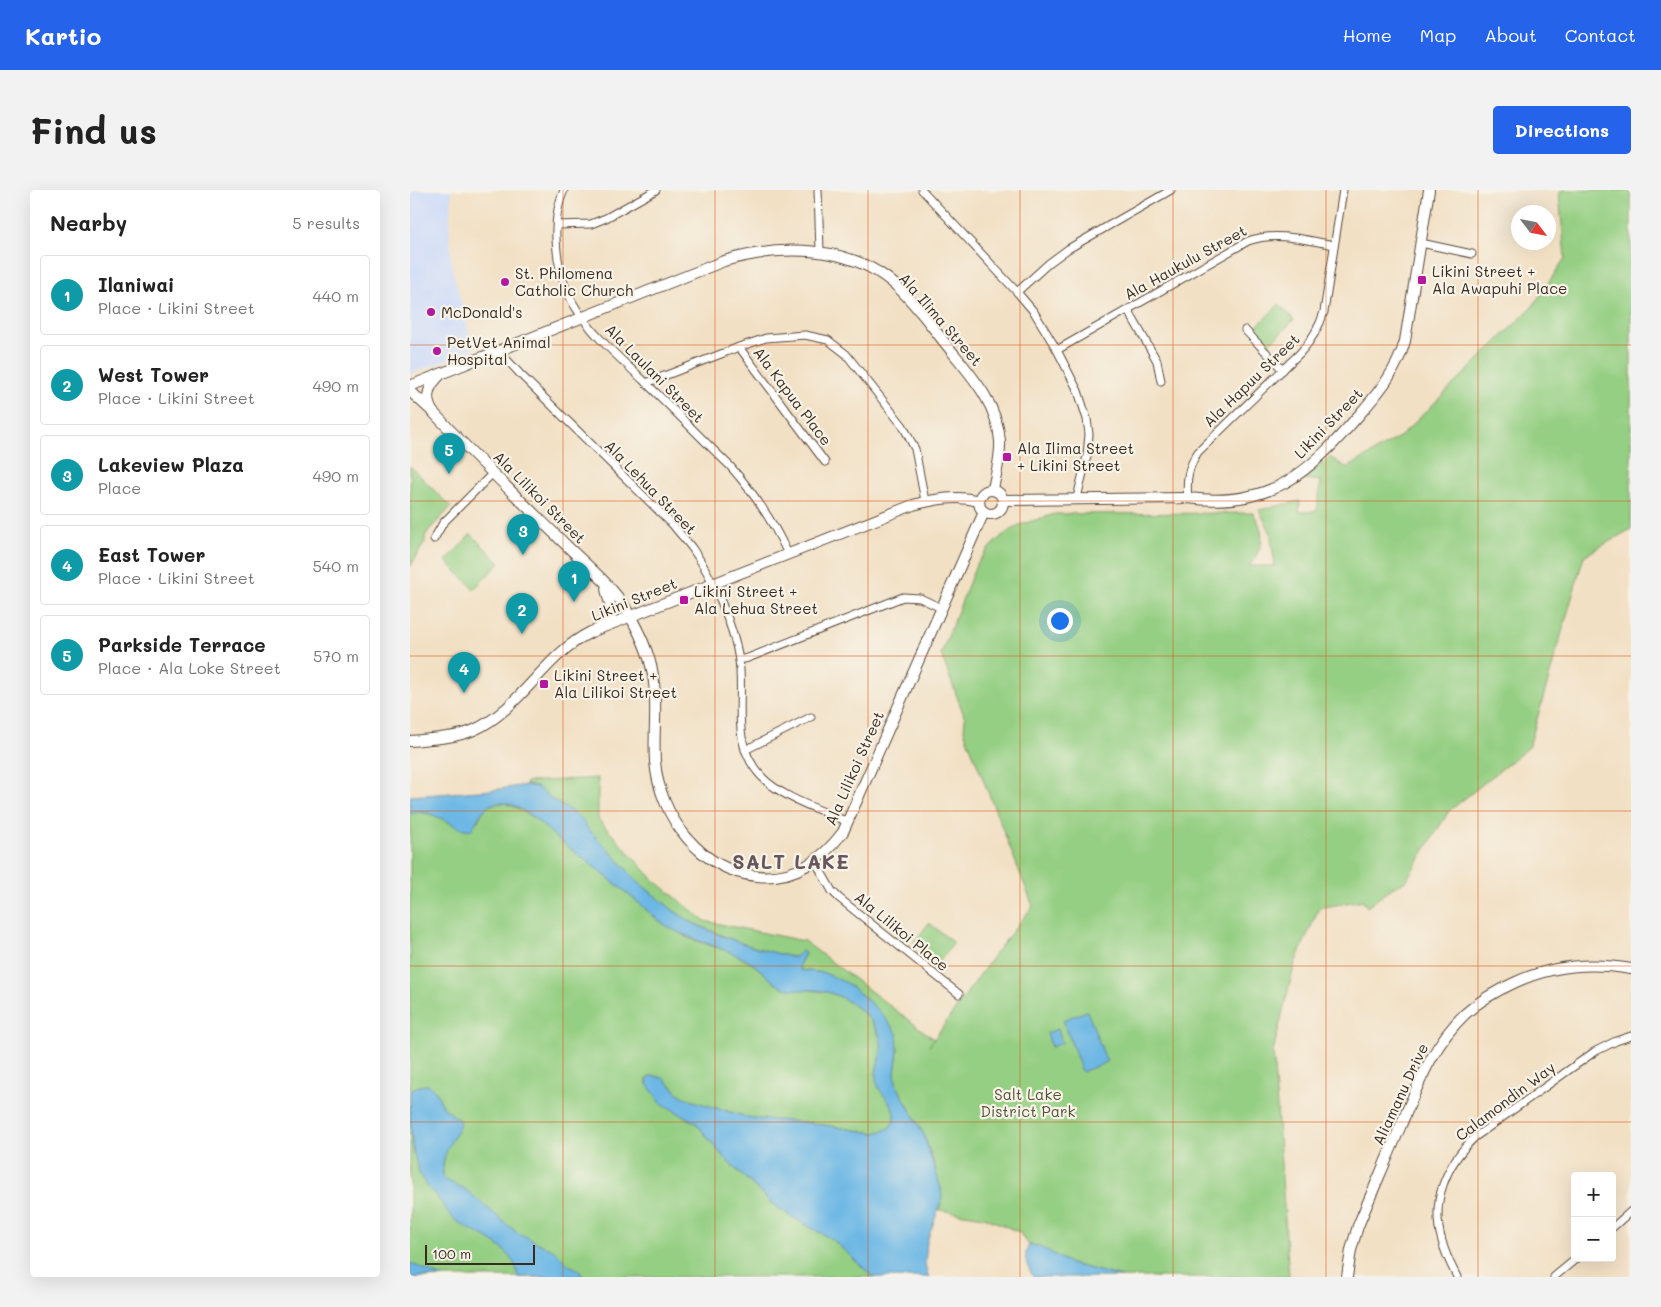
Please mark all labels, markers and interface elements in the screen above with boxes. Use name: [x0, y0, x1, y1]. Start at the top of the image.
text: Kartio: [25, 20, 101, 51]
text: Home: [1343, 23, 1392, 47]
text: Map: [1420, 23, 1456, 47]
text: About: [1484, 23, 1537, 47]
text: Contact: [1565, 23, 1636, 47]
button: Directions: [1493, 106, 1631, 154]
text: Find us: [30, 107, 157, 153]
north arrow: [1511, 205, 1556, 250]
text: Nearby: [50, 209, 127, 236]
text: 5 results: [292, 212, 360, 233]
street label: Ala Haukulu Street: [1120, 220, 1250, 304]
place label: Likini Street + Ala Awapuhi Place: [1432, 261, 1567, 298]
place label: St. Philomena Catholic Church: [515, 263, 633, 300]
street label: Ala Ilima Street: [895, 268, 987, 370]
text: Ilaniwai: [98, 272, 175, 297]
marker: Likini Street + Ala Awapuhi Place: [1416, 274, 1428, 286]
marker: St. Philomena Catholic Church: [499, 276, 511, 288]
text: 1: [63, 285, 71, 306]
text: 440 m: [312, 285, 359, 306]
text: Place · Likini Street: [98, 297, 255, 318]
place label: McDonald's: [441, 302, 523, 322]
marker: McDonald's: [425, 306, 437, 318]
street label: Ala Laulani Street: [601, 319, 709, 427]
street label: Ala Hapuu Street: [1199, 329, 1303, 431]
place label: PetVet Animal Hospital: [447, 332, 551, 369]
street label: Ala Kapua Place: [749, 343, 837, 449]
marker: PetVet Animal Hospital: [431, 345, 443, 357]
text: West Tower: [98, 362, 209, 387]
text: 2: [63, 375, 71, 396]
text: 490 m: [312, 375, 359, 396]
street label: Likini Street: [1289, 384, 1367, 462]
text: Place · Likini Street: [98, 387, 255, 408]
pin: 5: [433, 433, 465, 474]
street label: Ala Lehua Street: [601, 435, 701, 539]
place label: Ala Ilima Street + Likini Street: [1017, 438, 1134, 475]
street label: Ala Lilikoi Street: [489, 446, 591, 548]
marker: Ala Ilima Street + Likini Street: [1001, 451, 1013, 463]
text: Lakeview Plaza: [98, 452, 244, 477]
text: 3: [62, 465, 72, 486]
text: 490 m: [312, 465, 359, 486]
text: Place: [98, 477, 141, 498]
pin: 3: [507, 514, 539, 555]
text: East Tower: [98, 542, 205, 567]
text: 4: [62, 555, 72, 576]
text: 540 m: [313, 555, 359, 576]
pin: 1: [558, 561, 590, 602]
text: Place · Likini Street: [98, 567, 255, 588]
street label: Likini Street: [588, 573, 680, 625]
place label: Likini Street + Ala Lehua Street: [694, 581, 818, 618]
pin: 2: [506, 593, 538, 634]
marker: Likini Street + Ala Lehua Street: [678, 594, 690, 606]
your location: [1047, 608, 1073, 634]
text: Parkside Terrace: [98, 632, 266, 657]
text: 5: [62, 645, 72, 666]
text: 570 m: [313, 645, 359, 666]
pin: 4: [448, 652, 480, 693]
text: Place · Ala Loke Street: [98, 657, 281, 678]
place label: Likini Street + Ala Lilikoi Street: [554, 665, 677, 702]
marker: Likini Street + Ala Lilikoi Street: [538, 678, 550, 690]
street label: Ala Lilikoi Street: [820, 708, 888, 828]
district label: SALT LAKE: [732, 848, 850, 874]
street label: Ala Lilikoi Place: [851, 887, 953, 975]
street label: Aliamanu Drive: [1368, 1040, 1432, 1148]
street label: Calamondin Way: [1451, 1057, 1559, 1145]
park label: Salt Lake District Park: [980, 1084, 1076, 1121]
map controls: [1571, 1172, 1616, 1262]
button: +: [1571, 1172, 1616, 1217]
button: −: [1571, 1217, 1616, 1262]
scale bar: [425, 1242, 535, 1265]
text: 100 m: [432, 1244, 471, 1263]

